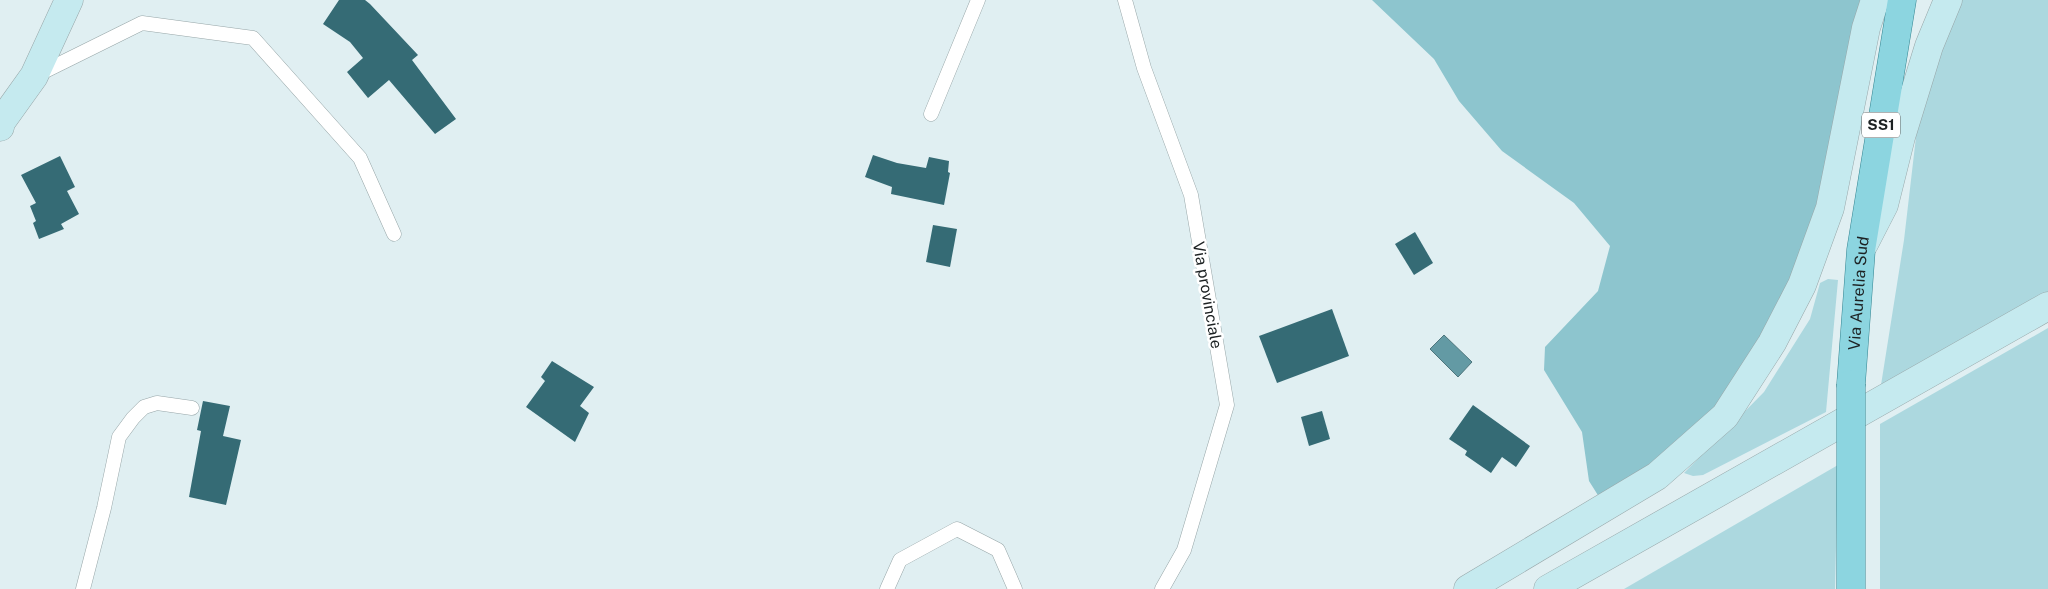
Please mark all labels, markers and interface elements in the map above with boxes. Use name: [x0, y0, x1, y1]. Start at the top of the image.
road number: SS1: [1862, 112, 1900, 138]
street label: Via Aurelia Sud: [1845, 235, 1873, 351]
street label: Via provinciale: [1189, 240, 1226, 350]

